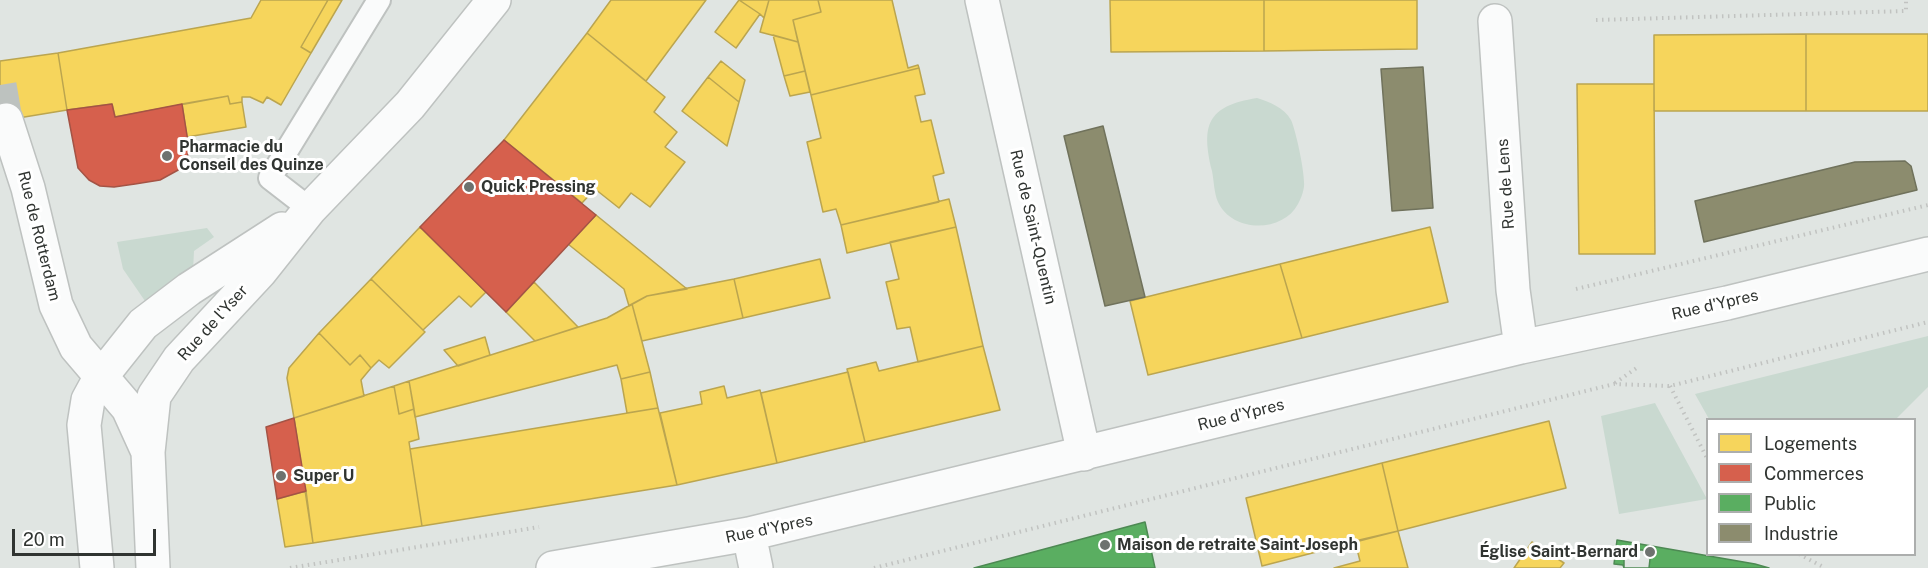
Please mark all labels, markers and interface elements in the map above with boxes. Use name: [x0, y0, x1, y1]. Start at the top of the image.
place label: Pharmacie du Conseil des Quinze: [179, 137, 324, 175]
street label: Rue de Lens: [1493, 138, 1519, 230]
street label: Rue de Saint-Quentin: [1006, 148, 1060, 306]
marker: Pharmacie du Conseil des Quinze: [160, 149, 174, 163]
street label: Rue de Rotterdam: [14, 169, 64, 303]
place label: Quick Pressing: [481, 177, 596, 197]
marker: Quick Pressing: [462, 180, 476, 194]
street label: Rue de l'Yser: [174, 281, 252, 365]
street label: Rue d'Ypres: [1670, 286, 1760, 324]
street label: Rue d'Ypres: [1196, 395, 1286, 435]
legend: [1706, 418, 1916, 556]
text: Logements: [1764, 433, 1857, 454]
text: Commerces: [1764, 463, 1864, 484]
place label: Super U: [293, 466, 354, 486]
marker: Super U: [274, 469, 288, 483]
text: Public: [1764, 493, 1816, 514]
street label: Rue d'Ypres: [724, 510, 814, 548]
scale bar: [15, 517, 159, 555]
text: Industrie: [1764, 523, 1838, 544]
text: 20 m: [23, 529, 65, 550]
place label: Maison de retraite Saint-Joseph: [1117, 535, 1358, 555]
marker: Maison de retraite Saint-Joseph: [1098, 538, 1112, 552]
place label: Église Saint-Bernard: [1479, 542, 1638, 562]
marker: Église Saint-Bernard: [1643, 545, 1657, 559]

